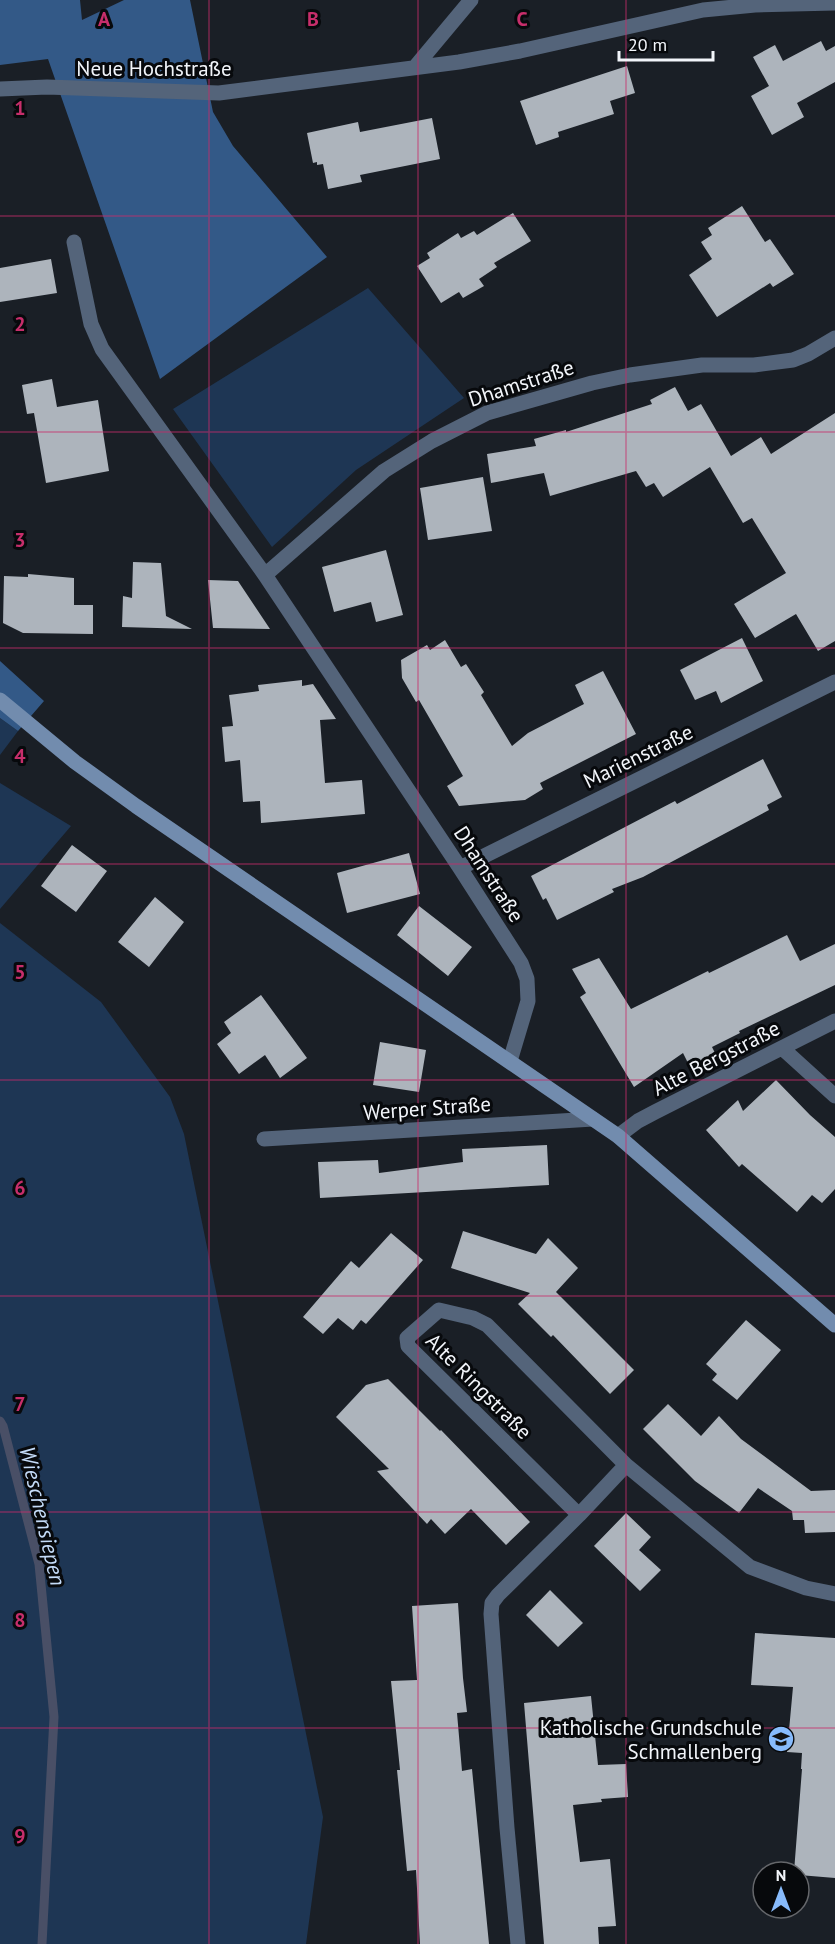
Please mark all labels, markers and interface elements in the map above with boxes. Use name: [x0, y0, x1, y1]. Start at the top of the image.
text: A: [98, 6, 111, 32]
text: B: [307, 6, 319, 32]
text: C: [516, 6, 528, 32]
scale bar: [619, 24, 714, 62]
text: 20 m: [628, 33, 667, 56]
street label: Neue Hochstraße: [76, 55, 232, 82]
text: 1: [14, 95, 26, 121]
text: 2: [14, 311, 26, 337]
street label: Dhamstraße: [465, 353, 577, 413]
text: 3: [14, 527, 26, 553]
street label: Marienstraße: [579, 718, 697, 794]
text: 4: [14, 743, 26, 769]
street label: Dhamstraße: [448, 821, 530, 927]
text: 5: [14, 959, 26, 985]
street label: Alte Bergstraße: [648, 1014, 784, 1102]
street label: Werper Straße: [362, 1090, 492, 1126]
text: 6: [14, 1175, 26, 1201]
street label: Alte Ringstraße: [420, 1327, 538, 1445]
text: 7: [14, 1391, 26, 1417]
water label: Wieschensiepen: [13, 1444, 73, 1588]
text: 8: [14, 1607, 26, 1633]
place label: Katholische Grundschule Schmallenberg: [540, 1714, 762, 1765]
school or university icon: Katholische Grundschule Schmallenberg: [766, 1724, 796, 1754]
text: 9: [14, 1823, 26, 1849]
north arrow: [751, 1860, 811, 1920]
text: N: [776, 1865, 786, 1885]

